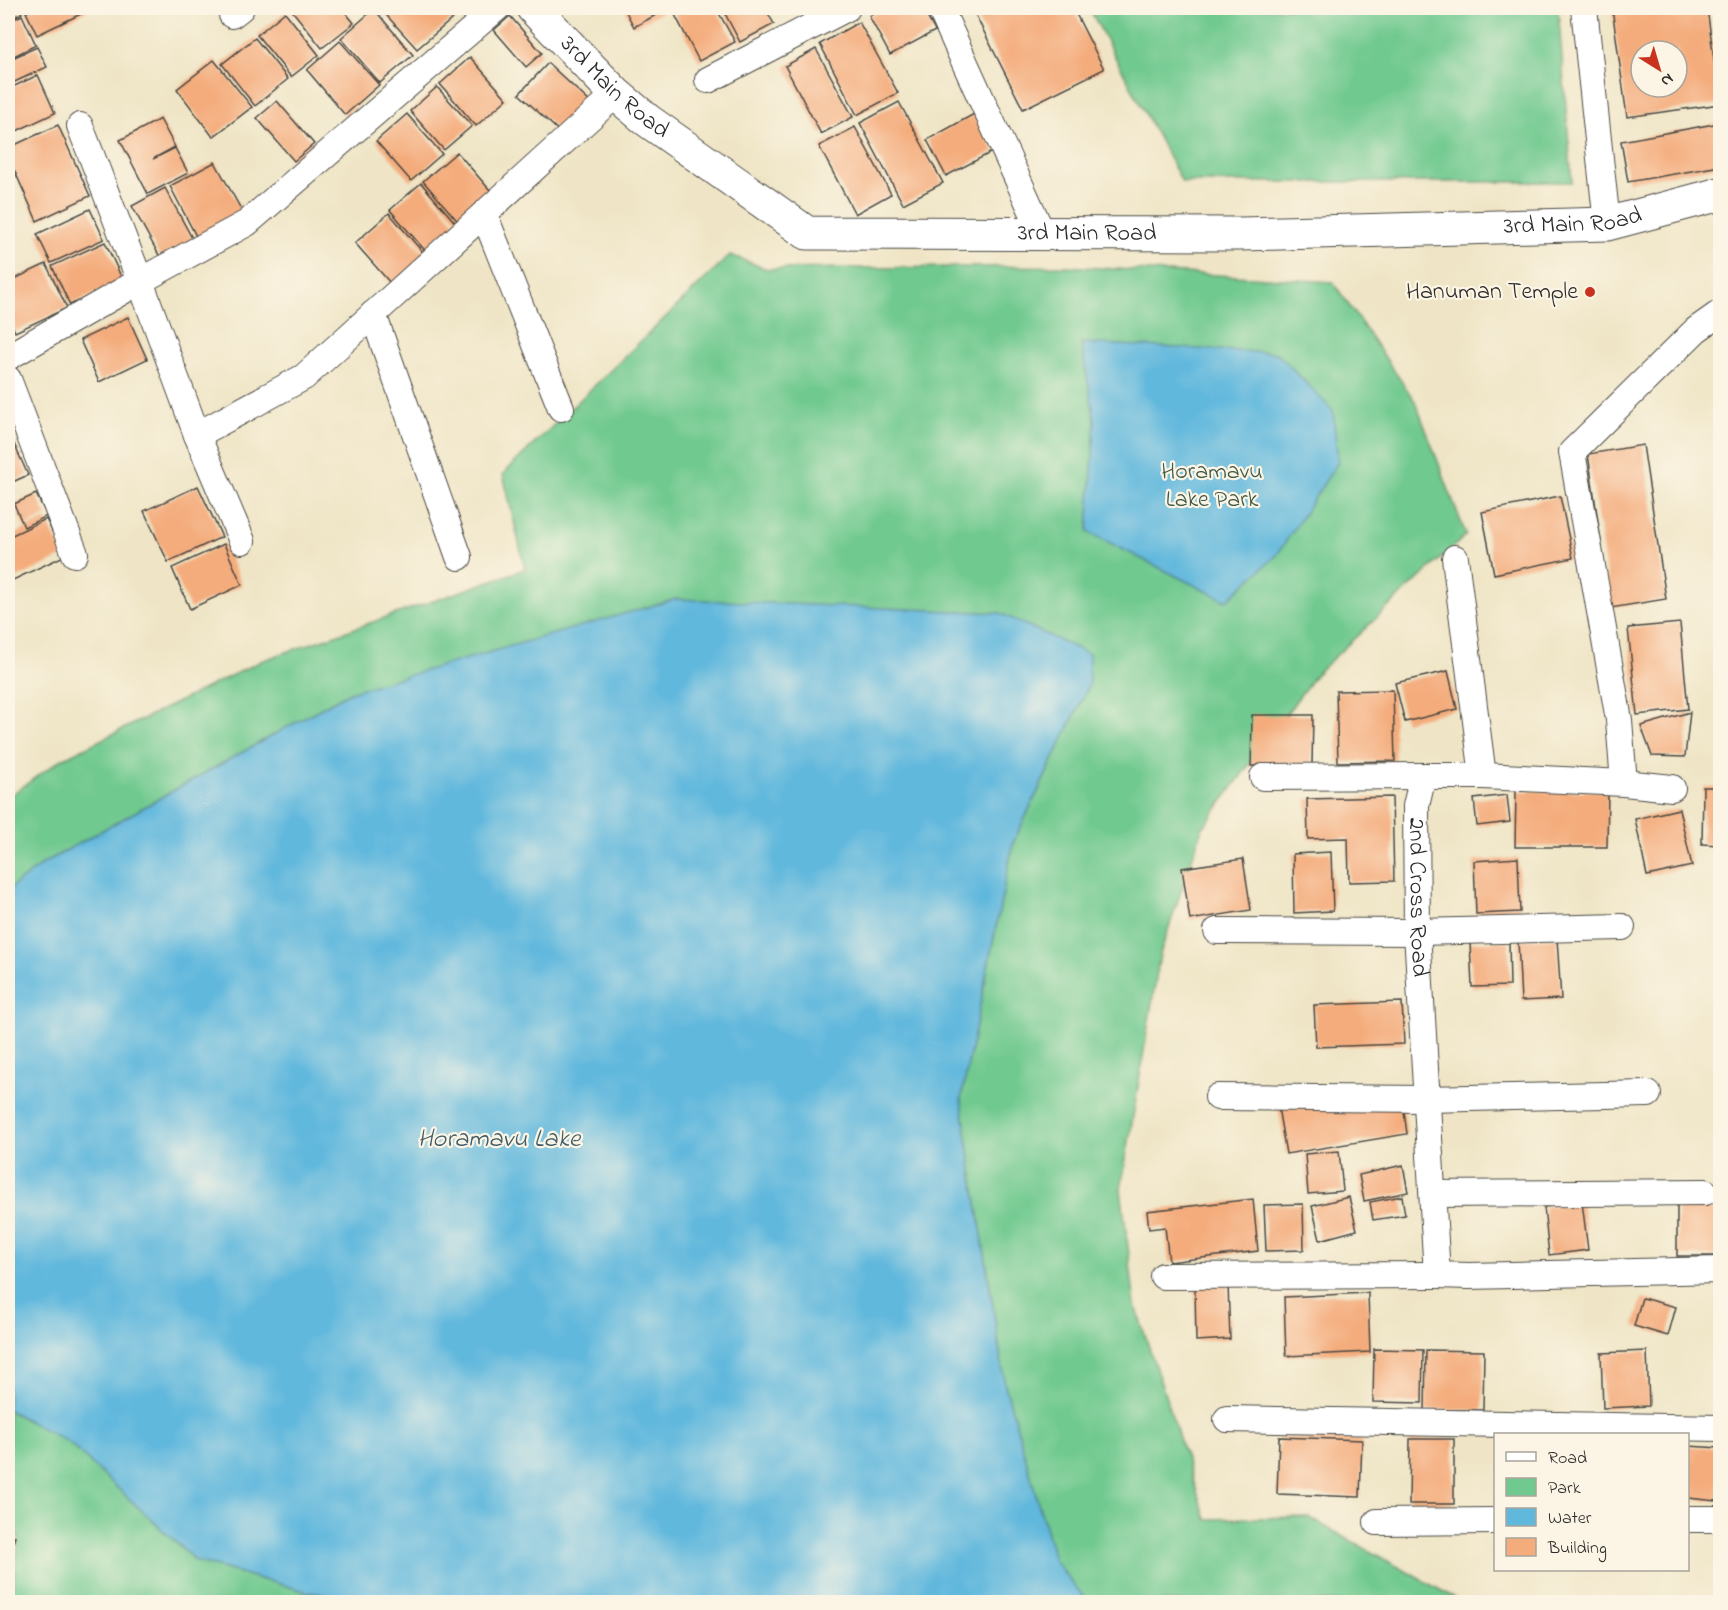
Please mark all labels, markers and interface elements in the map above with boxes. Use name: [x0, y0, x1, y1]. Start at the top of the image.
street label: 3rd Main Road: [551, 28, 677, 148]
north arrow: [1629, 39, 1689, 99]
text: N: [1655, 67, 1678, 92]
street label: 3rd Main Road: [1503, 198, 1646, 244]
street label: 3rd Main Road: [1018, 216, 1157, 251]
place label: Hanuman Temple: [1406, 275, 1578, 310]
marker: Hanuman Temple: [1583, 285, 1597, 299]
park label: Horamavu Lake Park: [1161, 455, 1263, 518]
street label: 2nd Cross Road: [1399, 818, 1437, 978]
water label: Horamavu Lake: [418, 1121, 582, 1159]
legend: [1494, 1433, 1689, 1571]
text: Road: [1548, 1446, 1587, 1472]
text: Park: [1548, 1476, 1581, 1502]
text: Water: [1548, 1506, 1592, 1532]
text: Building: [1547, 1536, 1607, 1563]

